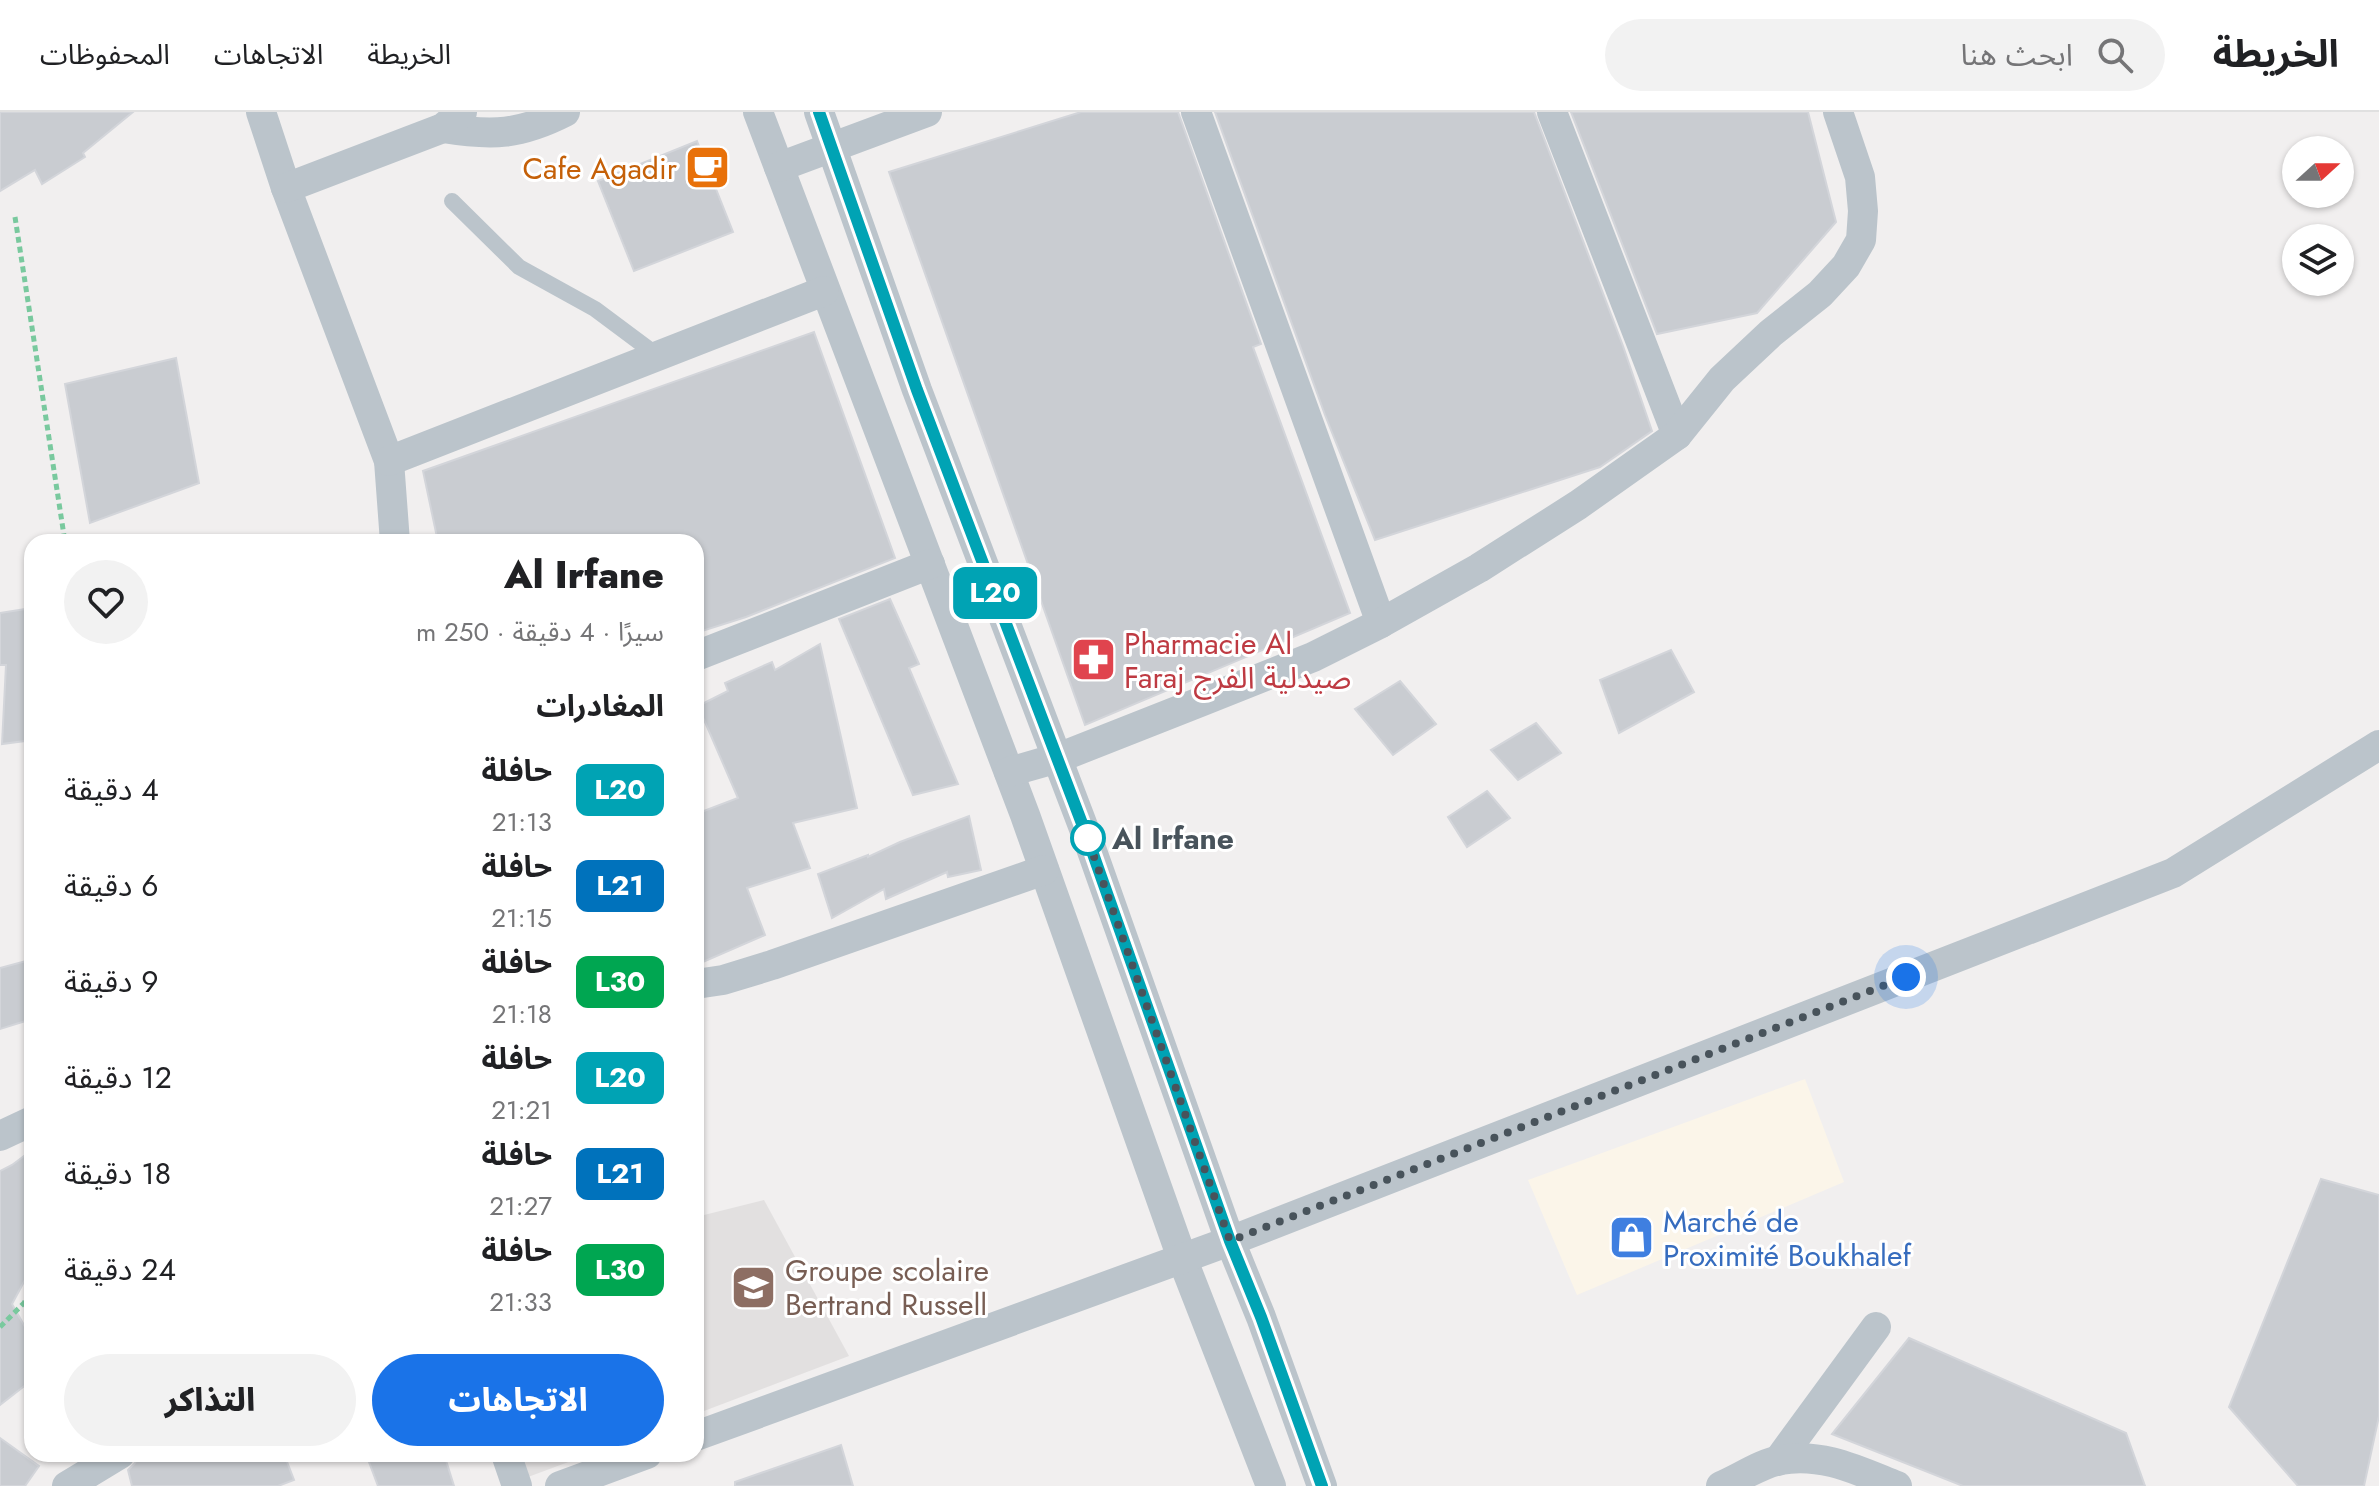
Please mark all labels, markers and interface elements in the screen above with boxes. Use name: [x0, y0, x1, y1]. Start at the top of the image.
search box: [1605, 19, 2165, 91]
text: الخريطة: [2213, 26, 2339, 81]
text: ابحث هنا: [1960, 33, 2073, 76]
icon: search: [2093, 33, 2137, 77]
text: المحفوظات: [40, 34, 170, 75]
text: الاتجاهات: [214, 34, 323, 75]
text: الخريطة: [367, 34, 451, 75]
north arrow: [2282, 136, 2354, 208]
map controls: [2282, 136, 2354, 296]
cafe icon: Cafe Agadir: [684, 144, 732, 192]
place label: Cafe Agadir: [522, 147, 678, 190]
button: layers: [2282, 224, 2354, 296]
text: Al Irfane: [504, 547, 664, 602]
button: heart: [64, 560, 148, 644]
line badge: L20: [949, 567, 1041, 619]
text: L20: [969, 572, 1021, 613]
text: سيرًا · 4 دقيقة · 250 m: [416, 613, 664, 651]
place label: Pharmacie Al Faraj صيدلية الفرج: [1124, 622, 1351, 700]
pharmacy icon: Pharmacie Al Faraj صيدلية الفرج: [1069, 636, 1117, 684]
text: المغادرات: [536, 684, 664, 727]
text: حافلة: [481, 749, 552, 792]
text: 4 دقيقة: [64, 768, 159, 811]
text: L20: [594, 769, 646, 810]
text: 21:13: [492, 803, 552, 841]
place label: Al Irfane: [1111, 817, 1234, 860]
marker: Al Irfane: [1071, 821, 1105, 855]
text: حافلة: [481, 845, 552, 888]
text: 6 دقيقة: [64, 864, 159, 907]
text: L21: [596, 865, 644, 906]
text: 21:15: [491, 899, 552, 937]
text: حافلة: [481, 941, 552, 984]
your location: [1886, 957, 1926, 997]
text: 9 دقيقة: [64, 960, 159, 1003]
text: L30: [595, 961, 645, 1002]
text: 21:18: [492, 995, 552, 1033]
text: حافلة: [481, 1037, 552, 1080]
text: 12 دقيقة: [64, 1056, 172, 1099]
text: L20: [594, 1057, 646, 1098]
text: 21:21: [491, 1091, 552, 1129]
text: حافلة: [481, 1133, 552, 1176]
text: 18 دقيقة: [64, 1152, 171, 1195]
text: L21: [596, 1153, 644, 1194]
text: 21:27: [489, 1187, 552, 1225]
place label: Marché de Proximité Boukhalef: [1663, 1200, 1912, 1277]
shop icon: Marché de Proximité Boukhalef: [1608, 1214, 1656, 1262]
text: حافلة: [481, 1229, 552, 1272]
text: 24 دقيقة: [64, 1248, 176, 1291]
text: L30: [595, 1249, 645, 1290]
place label: Groupe scolaire Bertrand Russell: [785, 1249, 989, 1326]
school or university icon: Groupe scolaire Bertrand Russell: [730, 1263, 778, 1311]
text: 21:33: [489, 1283, 552, 1321]
button: التذاكر: [64, 1354, 356, 1446]
button: الاتجاهات: [372, 1354, 664, 1446]

